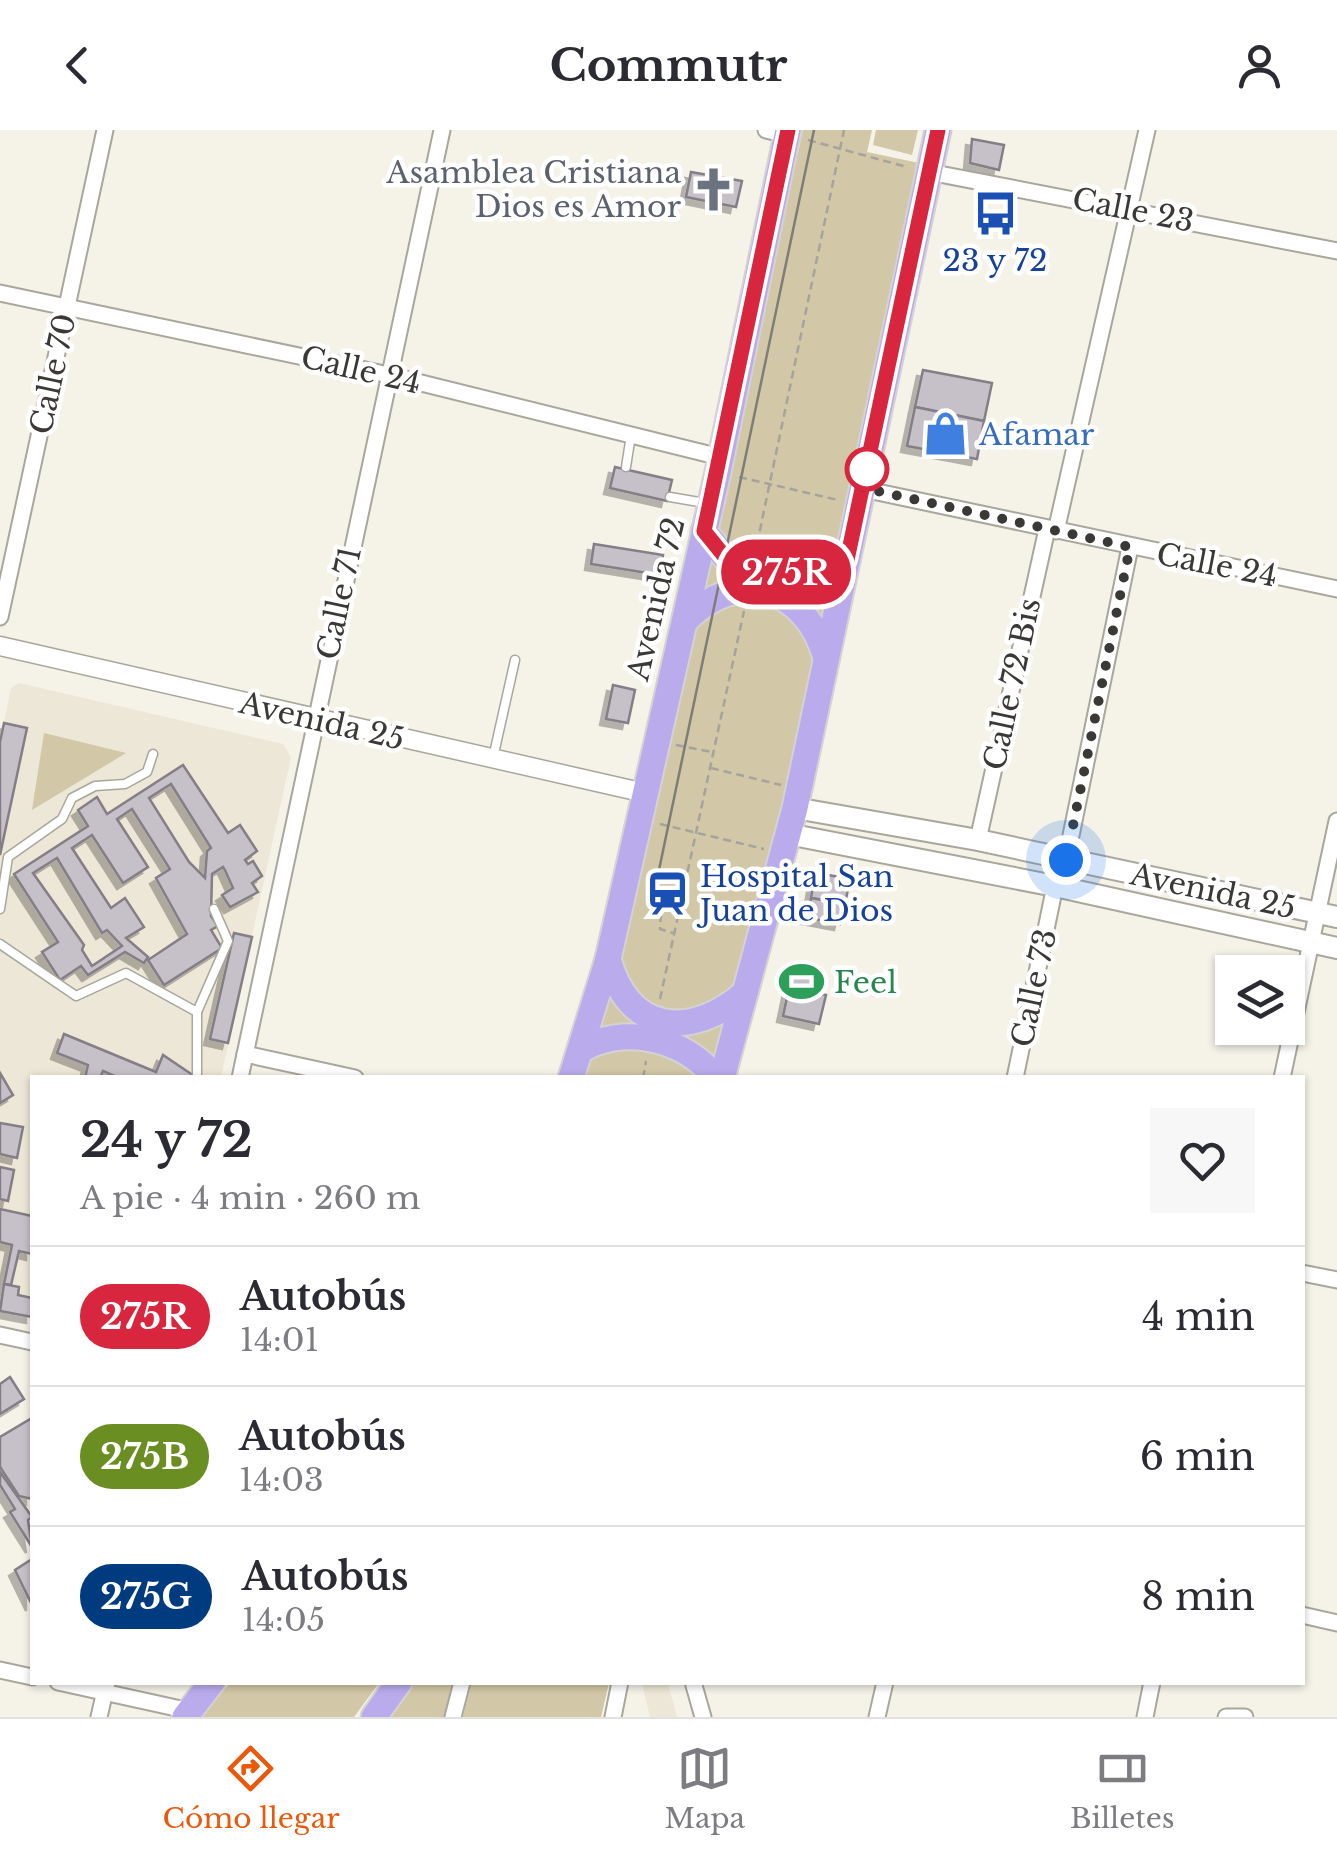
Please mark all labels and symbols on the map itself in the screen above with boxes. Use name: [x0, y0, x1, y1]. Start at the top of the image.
place label: Asamblea Cristiana Dios es Amor: [385, 154, 682, 225]
church icon: Asamblea Cristiana Dios es Amor: [690, 165, 738, 213]
street label: Calle 23: [1069, 180, 1197, 240]
bus stop icon: 23 y 72: [971, 189, 1019, 237]
place label: 23 y 72: [942, 242, 1048, 279]
street label: Calle 70: [22, 310, 84, 438]
street label: Calle 24: [297, 338, 425, 402]
shop icon: Afamar: [922, 410, 970, 458]
place label: Afamar: [978, 416, 1095, 453]
unlabelled marker: [846, 448, 888, 490]
street label: Avenida 72: [619, 514, 693, 685]
street label: Calle 24: [1154, 535, 1280, 595]
line badge: 275R: [716, 540, 856, 604]
street label: Calle 71: [309, 543, 369, 663]
street label: Calle 72 Bis: [976, 595, 1048, 773]
street label: Avenida 25: [235, 684, 408, 758]
your location: [1041, 835, 1091, 885]
street label: Avenida 25: [1126, 855, 1299, 927]
place label: Hospital San Juan de Dios: [696, 858, 894, 929]
station icon: Hospital San Juan de Dios: [643, 869, 691, 917]
street label: Calle 73: [1003, 926, 1065, 1050]
sports icon: Feel: [777, 958, 825, 1006]
place label: Feel: [834, 964, 897, 1001]

